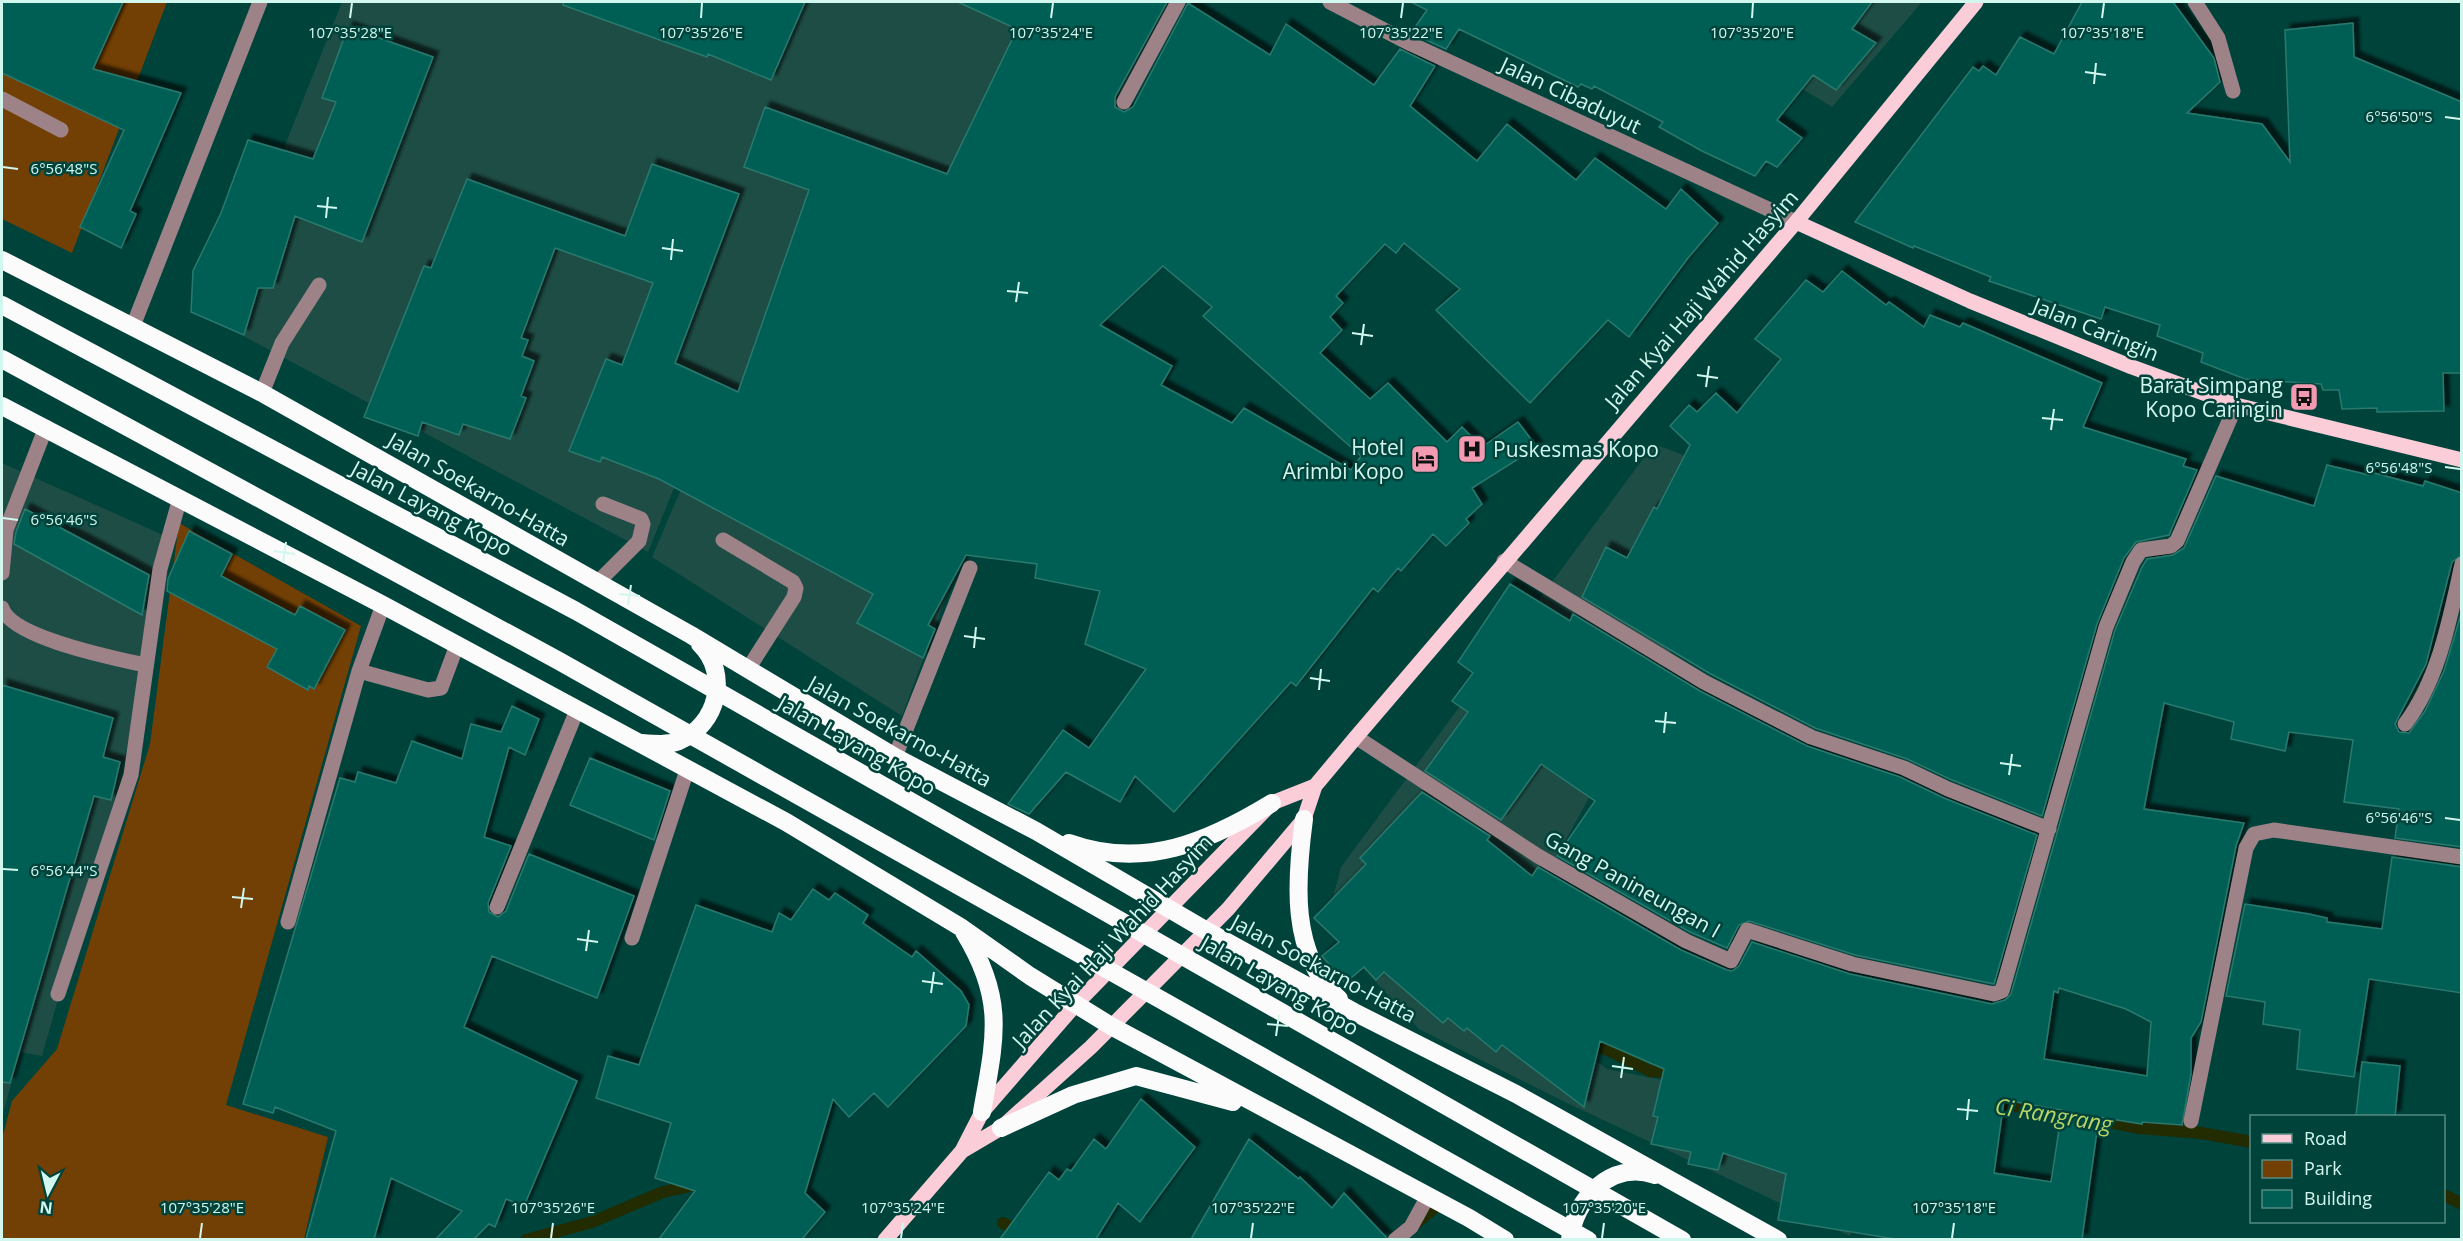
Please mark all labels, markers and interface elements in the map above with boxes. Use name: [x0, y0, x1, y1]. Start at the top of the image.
text: 107°35'28"E: [308, 22, 392, 42]
text: 107°35'26"E: [659, 22, 743, 42]
text: 107°35'24"E: [1009, 22, 1093, 42]
text: 107°35'22"E: [1359, 22, 1443, 42]
text: 107°35'20"E: [1710, 22, 1794, 42]
text: 107°35'18"E: [2060, 22, 2144, 42]
street label: Jalan Cibaduyut: [1494, 49, 1646, 140]
text: 6°56'50"S: [2366, 106, 2432, 126]
text: 6°56'48"S: [31, 158, 97, 178]
street label: Jalan Kyai Haji Wahid Hasyim: [1597, 184, 1804, 416]
street label: Jalan Caringin: [2027, 290, 2163, 367]
place label: Barat Simpang Kopo Caringin: [2140, 371, 2283, 423]
bus stop icon: Barat Simpang Kopo Caringin: [2288, 381, 2320, 413]
street label: Jalan Soekarno-Hatta: [381, 424, 575, 553]
place label: Hotel Arimbi Kopo: [1283, 433, 1404, 485]
hospital icon: Puskesmas Kopo: [1456, 433, 1488, 465]
place label: Puskesmas Kopo: [1493, 435, 1659, 463]
hotel icon: Hotel Arimbi Kopo: [1409, 443, 1441, 475]
street label: Jalan Layang Kopo: [345, 453, 517, 562]
text: 6°56'48"S: [2366, 457, 2432, 477]
text: 6°56'46"S: [31, 509, 97, 529]
street label: Jalan Soekarno-Hatta: [801, 668, 997, 793]
street label: Jalan Layang Kopo: [771, 687, 941, 802]
text: 6°56'46"S: [2366, 807, 2432, 827]
street label: Gang Panineungan I: [1540, 824, 1726, 944]
street label: Jalan Kyai Haji Wahid Hasyim: [1004, 828, 1218, 1055]
text: 6°56'44"S: [31, 860, 97, 880]
street label: Jalan Soekarno-Hatta: [1225, 906, 1421, 1029]
street label: Jalan Layang Kopo: [1194, 927, 1364, 1042]
water label: Ci Rangrang: [1993, 1090, 2116, 1138]
legend: [2250, 1115, 2445, 1223]
text: Road: [2304, 1126, 2347, 1150]
text: Park: [2304, 1156, 2342, 1180]
north arrow: [18, 1163, 78, 1223]
text: Building: [2304, 1186, 2372, 1210]
text: N: [38, 1196, 54, 1220]
text: 107°35'28"E: [160, 1197, 244, 1217]
text: 107°35'26"E: [511, 1197, 595, 1217]
text: 107°35'24"E: [861, 1197, 945, 1217]
text: 107°35'22"E: [1211, 1197, 1295, 1217]
text: 107°35'20"E: [1562, 1197, 1646, 1217]
text: 107°35'18"E: [1912, 1197, 1996, 1217]

